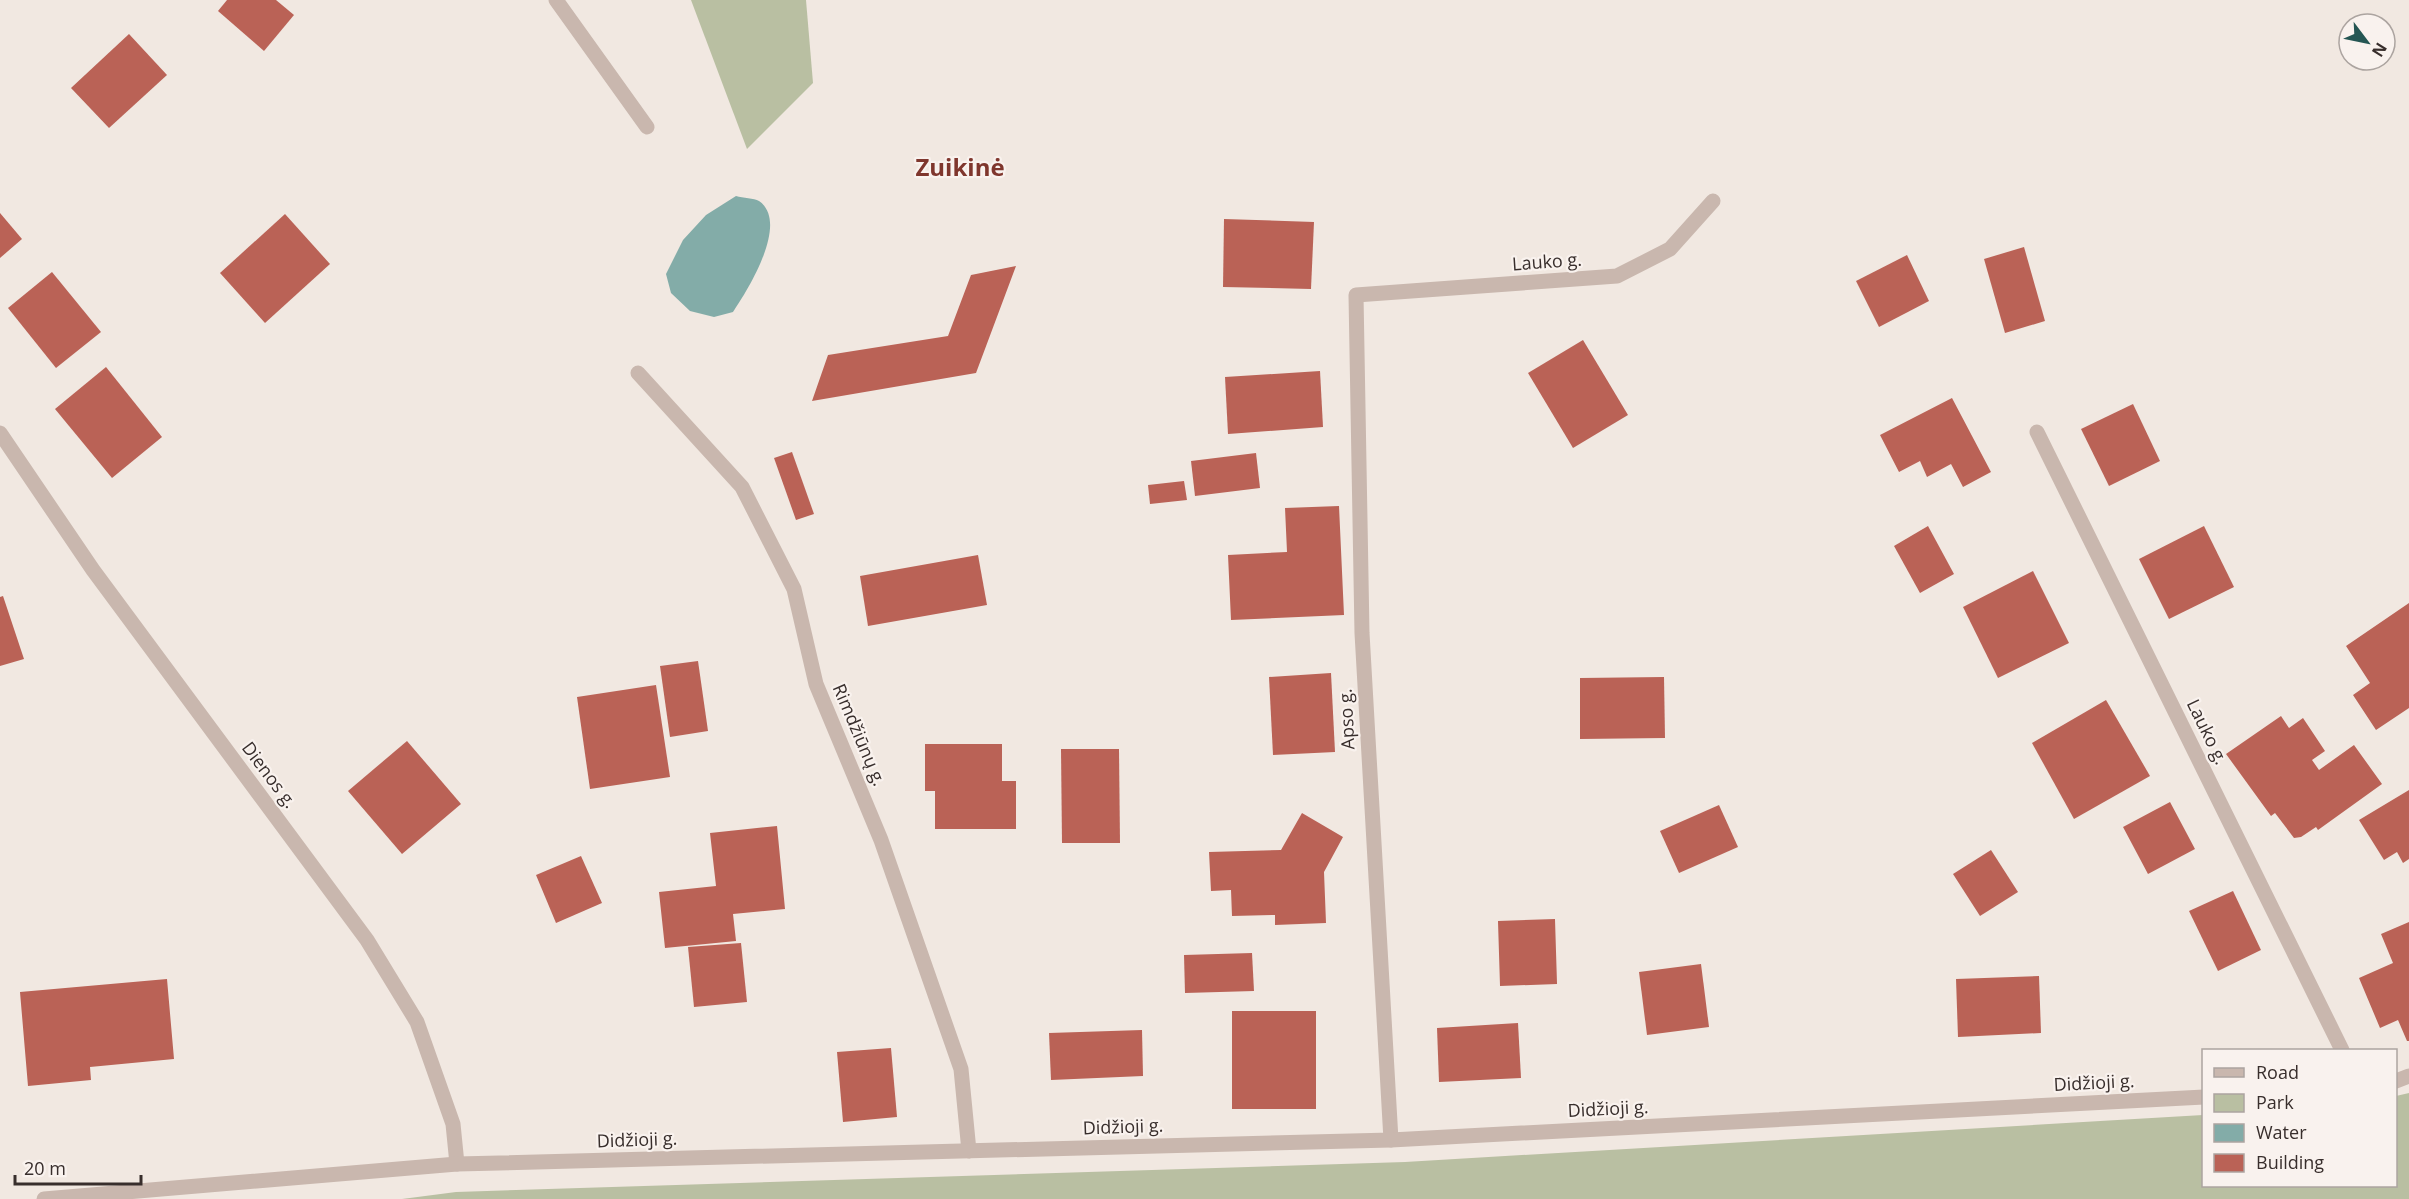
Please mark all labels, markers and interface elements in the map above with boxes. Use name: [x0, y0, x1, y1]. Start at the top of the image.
north arrow: [2337, 12, 2397, 72]
text: N: [2367, 39, 2392, 61]
district label: Zuikinė: [915, 150, 1005, 183]
street label: Lauko g.: [1511, 247, 1583, 275]
street label: Rimdžiūnų g.: [828, 680, 892, 789]
street label: Apso g.: [1332, 688, 1360, 750]
street label: Lauko g.: [2182, 695, 2234, 768]
street label: Dienos g.: [237, 736, 303, 813]
legend: [2202, 1049, 2397, 1187]
text: Road: [2256, 1060, 2299, 1084]
street label: Didžioji g.: [2053, 1068, 2135, 1096]
text: Park: [2256, 1090, 2294, 1114]
street label: Didžioji g.: [1567, 1094, 1649, 1122]
street label: Didžioji g.: [1082, 1113, 1164, 1139]
text: Water: [2256, 1120, 2307, 1144]
street label: Didžioji g.: [596, 1126, 678, 1152]
scale bar: [15, 1148, 141, 1186]
text: Building: [2256, 1150, 2324, 1174]
text: 20 m: [24, 1156, 66, 1180]

